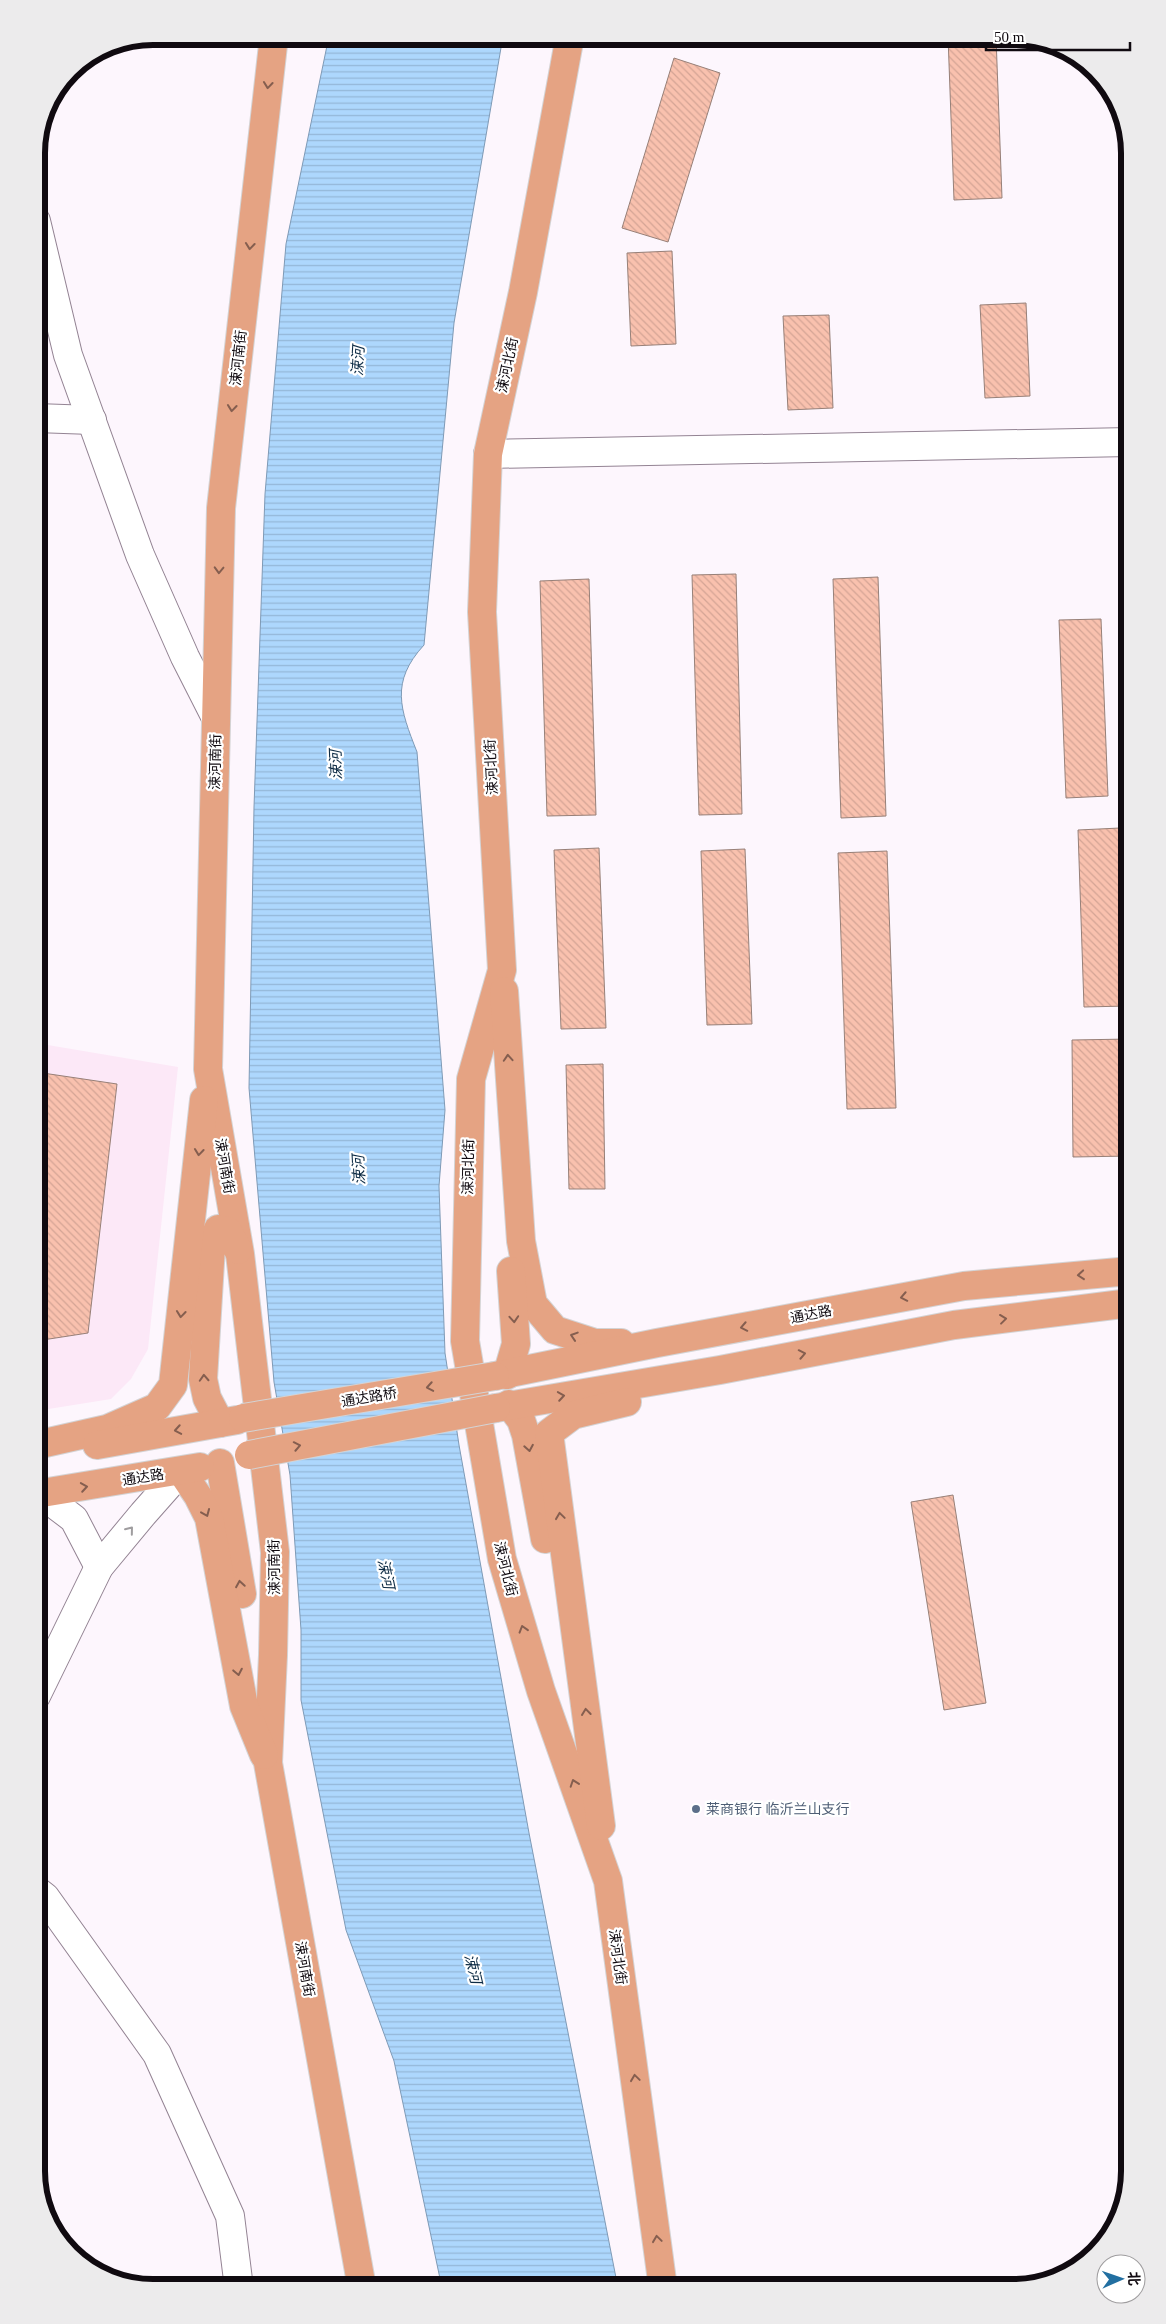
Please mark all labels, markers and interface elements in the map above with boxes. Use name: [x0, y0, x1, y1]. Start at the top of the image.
scale bar: [986, 20, 1130, 52]
text: 50 m: [994, 29, 1025, 45]
one-way arrow: [263, 81, 274, 89]
one-way arrow: [245, 242, 256, 250]
street label: 涑河南街: [228, 329, 249, 387]
street label: 涑河北街: [493, 336, 521, 394]
water label: 涑河: [349, 343, 367, 376]
one-way arrow: [227, 404, 238, 412]
one-way arrow: [214, 566, 224, 574]
street label: 涑河南街: [208, 734, 223, 790]
street label: 涑河北街: [482, 739, 500, 795]
water label: 涑河: [327, 747, 345, 780]
one-way arrow: [502, 1053, 513, 1061]
street label: 涑河南街: [212, 1137, 237, 1195]
street label: 涑河北街: [460, 1139, 476, 1195]
one-way arrow: [194, 1148, 205, 1156]
water label: 涑河: [350, 1152, 368, 1185]
one-way arrow: [1077, 1269, 1085, 1280]
one-way arrow: [899, 1291, 908, 1302]
street label: 通达路: [789, 1303, 833, 1326]
one-way arrow: [176, 1310, 187, 1318]
one-way arrow: [999, 1314, 1007, 1325]
one-way arrow: [509, 1315, 520, 1323]
one-way arrow: [740, 1321, 748, 1331]
one-way arrow: [571, 1332, 579, 1342]
one-way arrow: [798, 1350, 807, 1360]
one-way arrow: [199, 1373, 210, 1381]
one-way arrow: [425, 1382, 434, 1392]
street label: 通达路桥: [340, 1385, 398, 1410]
one-way arrow: [557, 1391, 565, 1402]
one-way arrow: [174, 1425, 183, 1435]
one-way arrow: [293, 1441, 301, 1452]
one-way arrow: [523, 1444, 533, 1452]
street label: 通达路: [121, 1467, 165, 1488]
one-way arrow: [80, 1482, 89, 1492]
one-way arrow: [200, 1508, 210, 1517]
one-way arrow: [555, 1511, 566, 1519]
one-way arrow: [124, 1526, 133, 1535]
street label: 涑河南街: [267, 1539, 282, 1595]
street label: 涑河北街: [491, 1540, 521, 1598]
water label: 涑河: [375, 1558, 398, 1593]
one-way arrow: [235, 1580, 246, 1588]
one-way arrow: [518, 1626, 528, 1634]
one-way arrow: [232, 1668, 243, 1677]
one-way arrow: [581, 1707, 592, 1715]
one-way arrow: [569, 1780, 579, 1788]
place label: 莱商银行 临沂兰山支行: [706, 1801, 850, 1817]
marker: 莱商银行 临沂兰山支行: [690, 1803, 702, 1815]
street label: 涑河北街: [606, 1928, 630, 1986]
street label: 涑河南街: [292, 1940, 317, 1998]
water label: 涑河: [462, 1953, 485, 1988]
one-way arrow: [630, 2074, 640, 2083]
one-way arrow: [652, 2235, 663, 2243]
north arrow: [1096, 2254, 1146, 2304]
text: 北: [1126, 2271, 1141, 2286]

